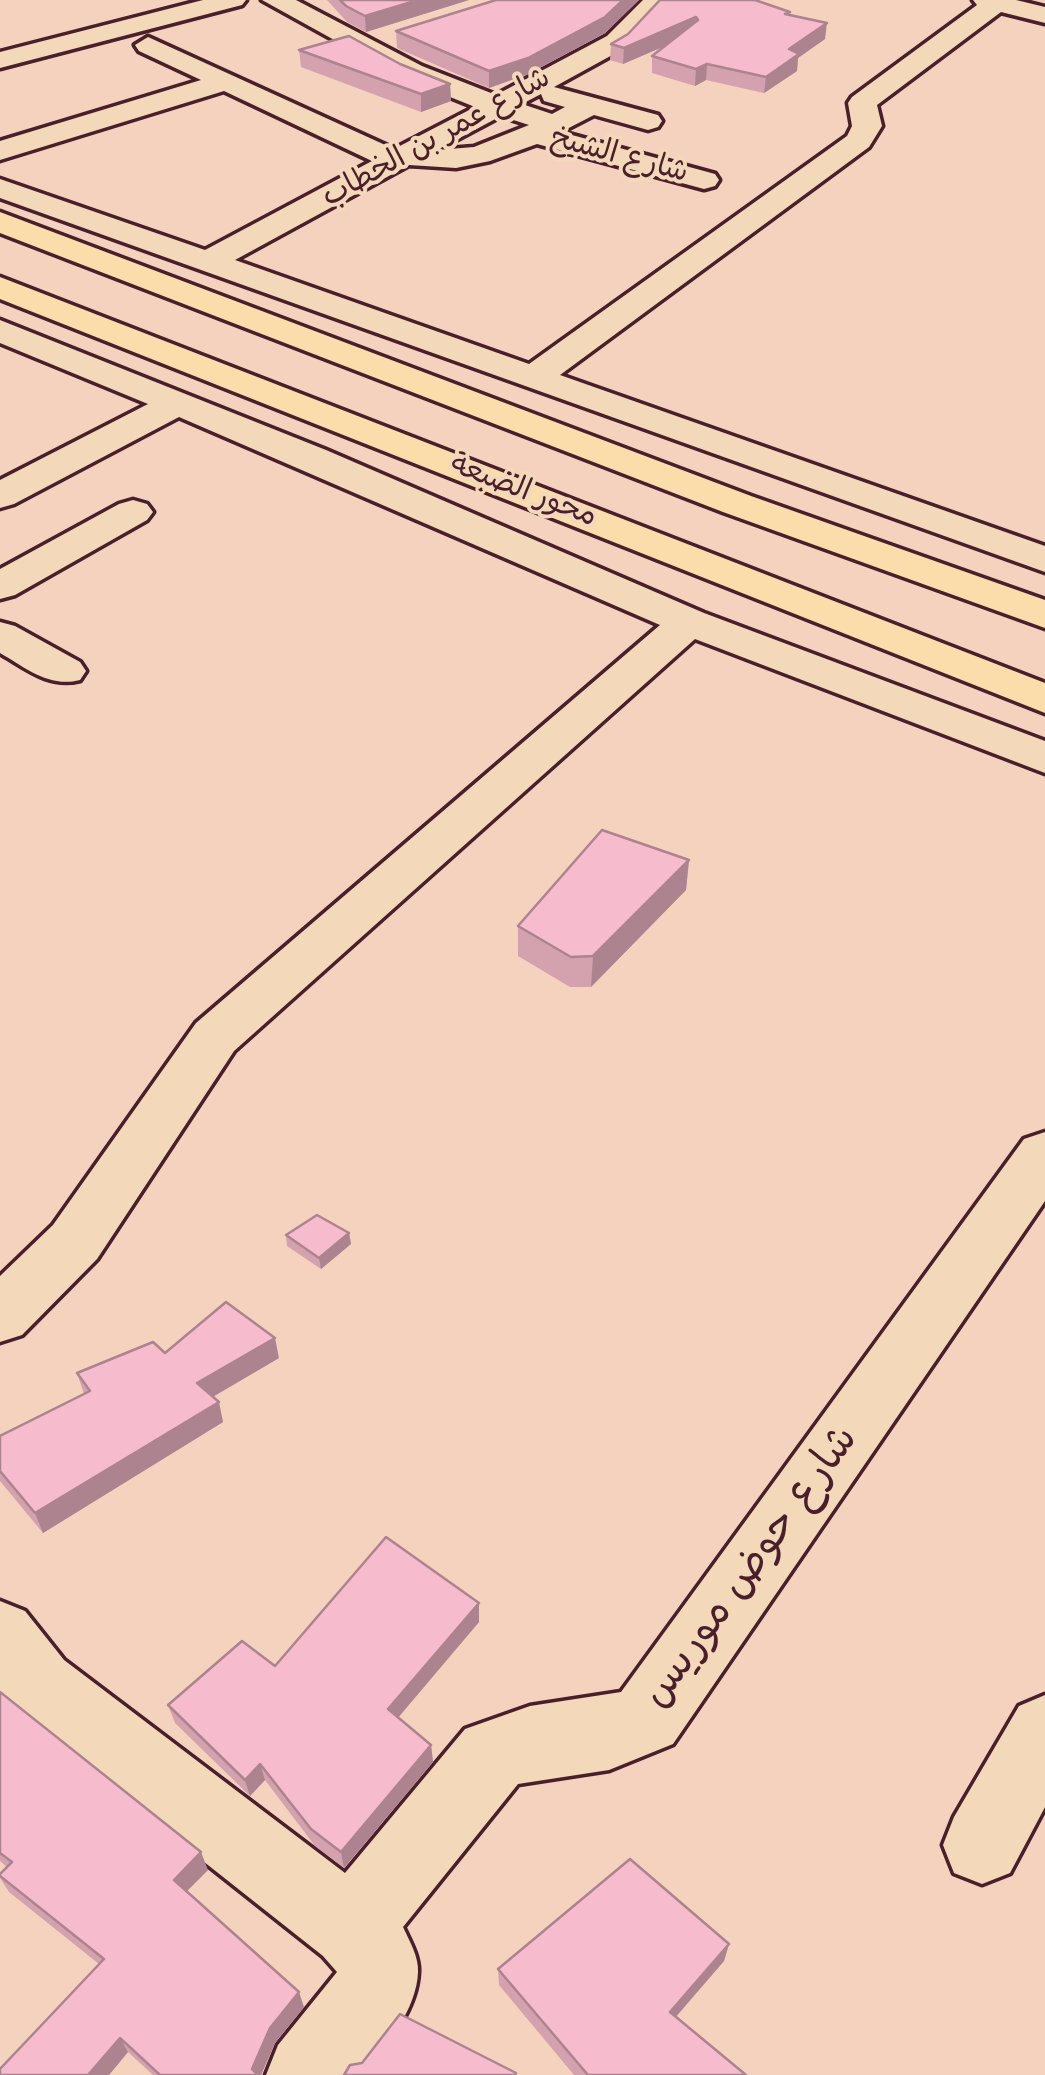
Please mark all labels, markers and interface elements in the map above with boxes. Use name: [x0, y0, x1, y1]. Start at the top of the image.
street label: شارع عمر بن الخطاب: [316, 61, 558, 217]
street label: شارع الشيخ: [546, 121, 692, 193]
street label: محور الضبعة: [445, 448, 601, 536]
street label: شارع حوض موريس: [633, 1417, 871, 1719]

